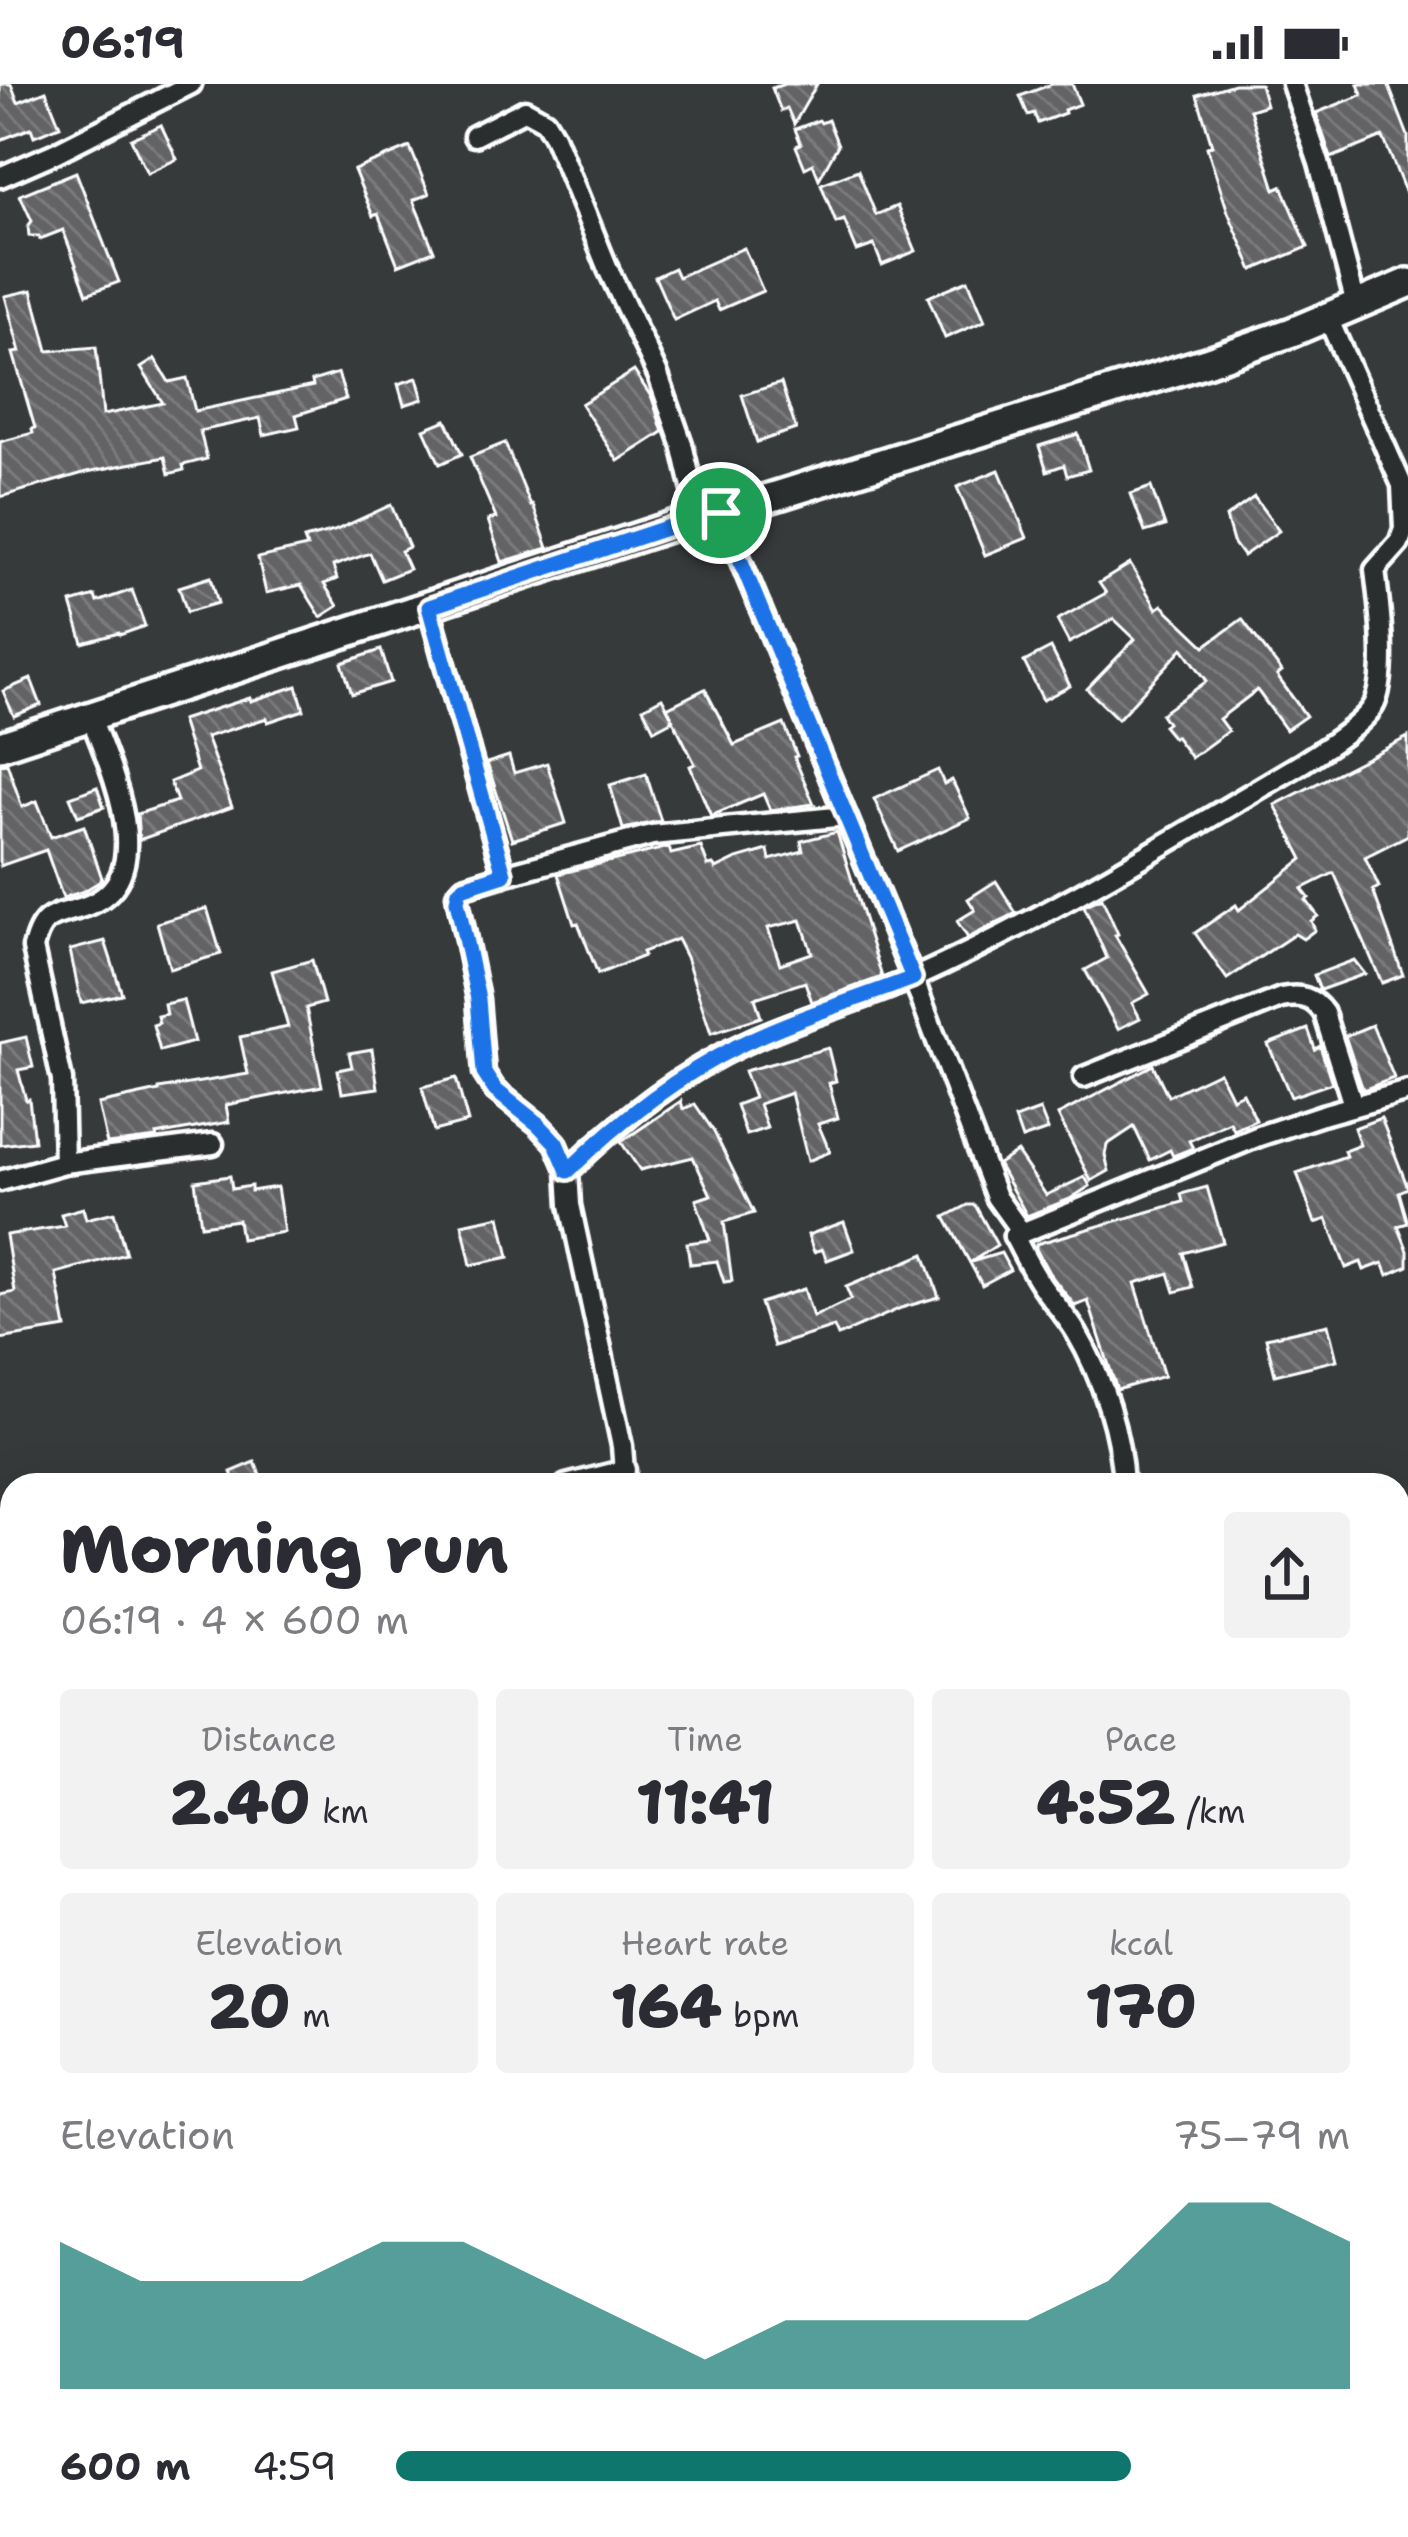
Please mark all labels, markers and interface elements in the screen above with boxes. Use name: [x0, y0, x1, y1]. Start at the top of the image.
text: 06:19: [60, 12, 185, 72]
pin: [670, 462, 772, 564]
icon: arrive: [688, 480, 754, 546]
text: Morning run: [60, 1505, 509, 1593]
button: share: [1224, 1512, 1350, 1638]
text: 06:19 · 4 × 600 m: [60, 1594, 409, 1646]
text: Distance: [201, 1717, 337, 1762]
text: Time: [667, 1717, 743, 1762]
text: Pace: [1105, 1717, 1177, 1762]
text: 2.40: [169, 1762, 311, 1842]
text: 11:41: [636, 1762, 774, 1842]
text: 4:52: [1037, 1762, 1175, 1842]
text: km: [311, 1789, 369, 1834]
text: /km: [1175, 1789, 1245, 1834]
text: Elevation: [195, 1921, 343, 1966]
text: Heart rate: [621, 1921, 789, 1966]
text: kcal: [1109, 1921, 1173, 1966]
text: 20: [208, 1966, 291, 2046]
text: 164: [611, 1966, 722, 2046]
text: 170: [1085, 1966, 1197, 2046]
text: m: [291, 1993, 330, 2038]
text: bpm: [722, 1993, 799, 2038]
text: Elevation: [60, 2109, 235, 2161]
text: 75–79 m: [1173, 2109, 1350, 2161]
text: 600 m: [60, 2440, 191, 2492]
text: 4:59: [252, 2440, 337, 2492]

